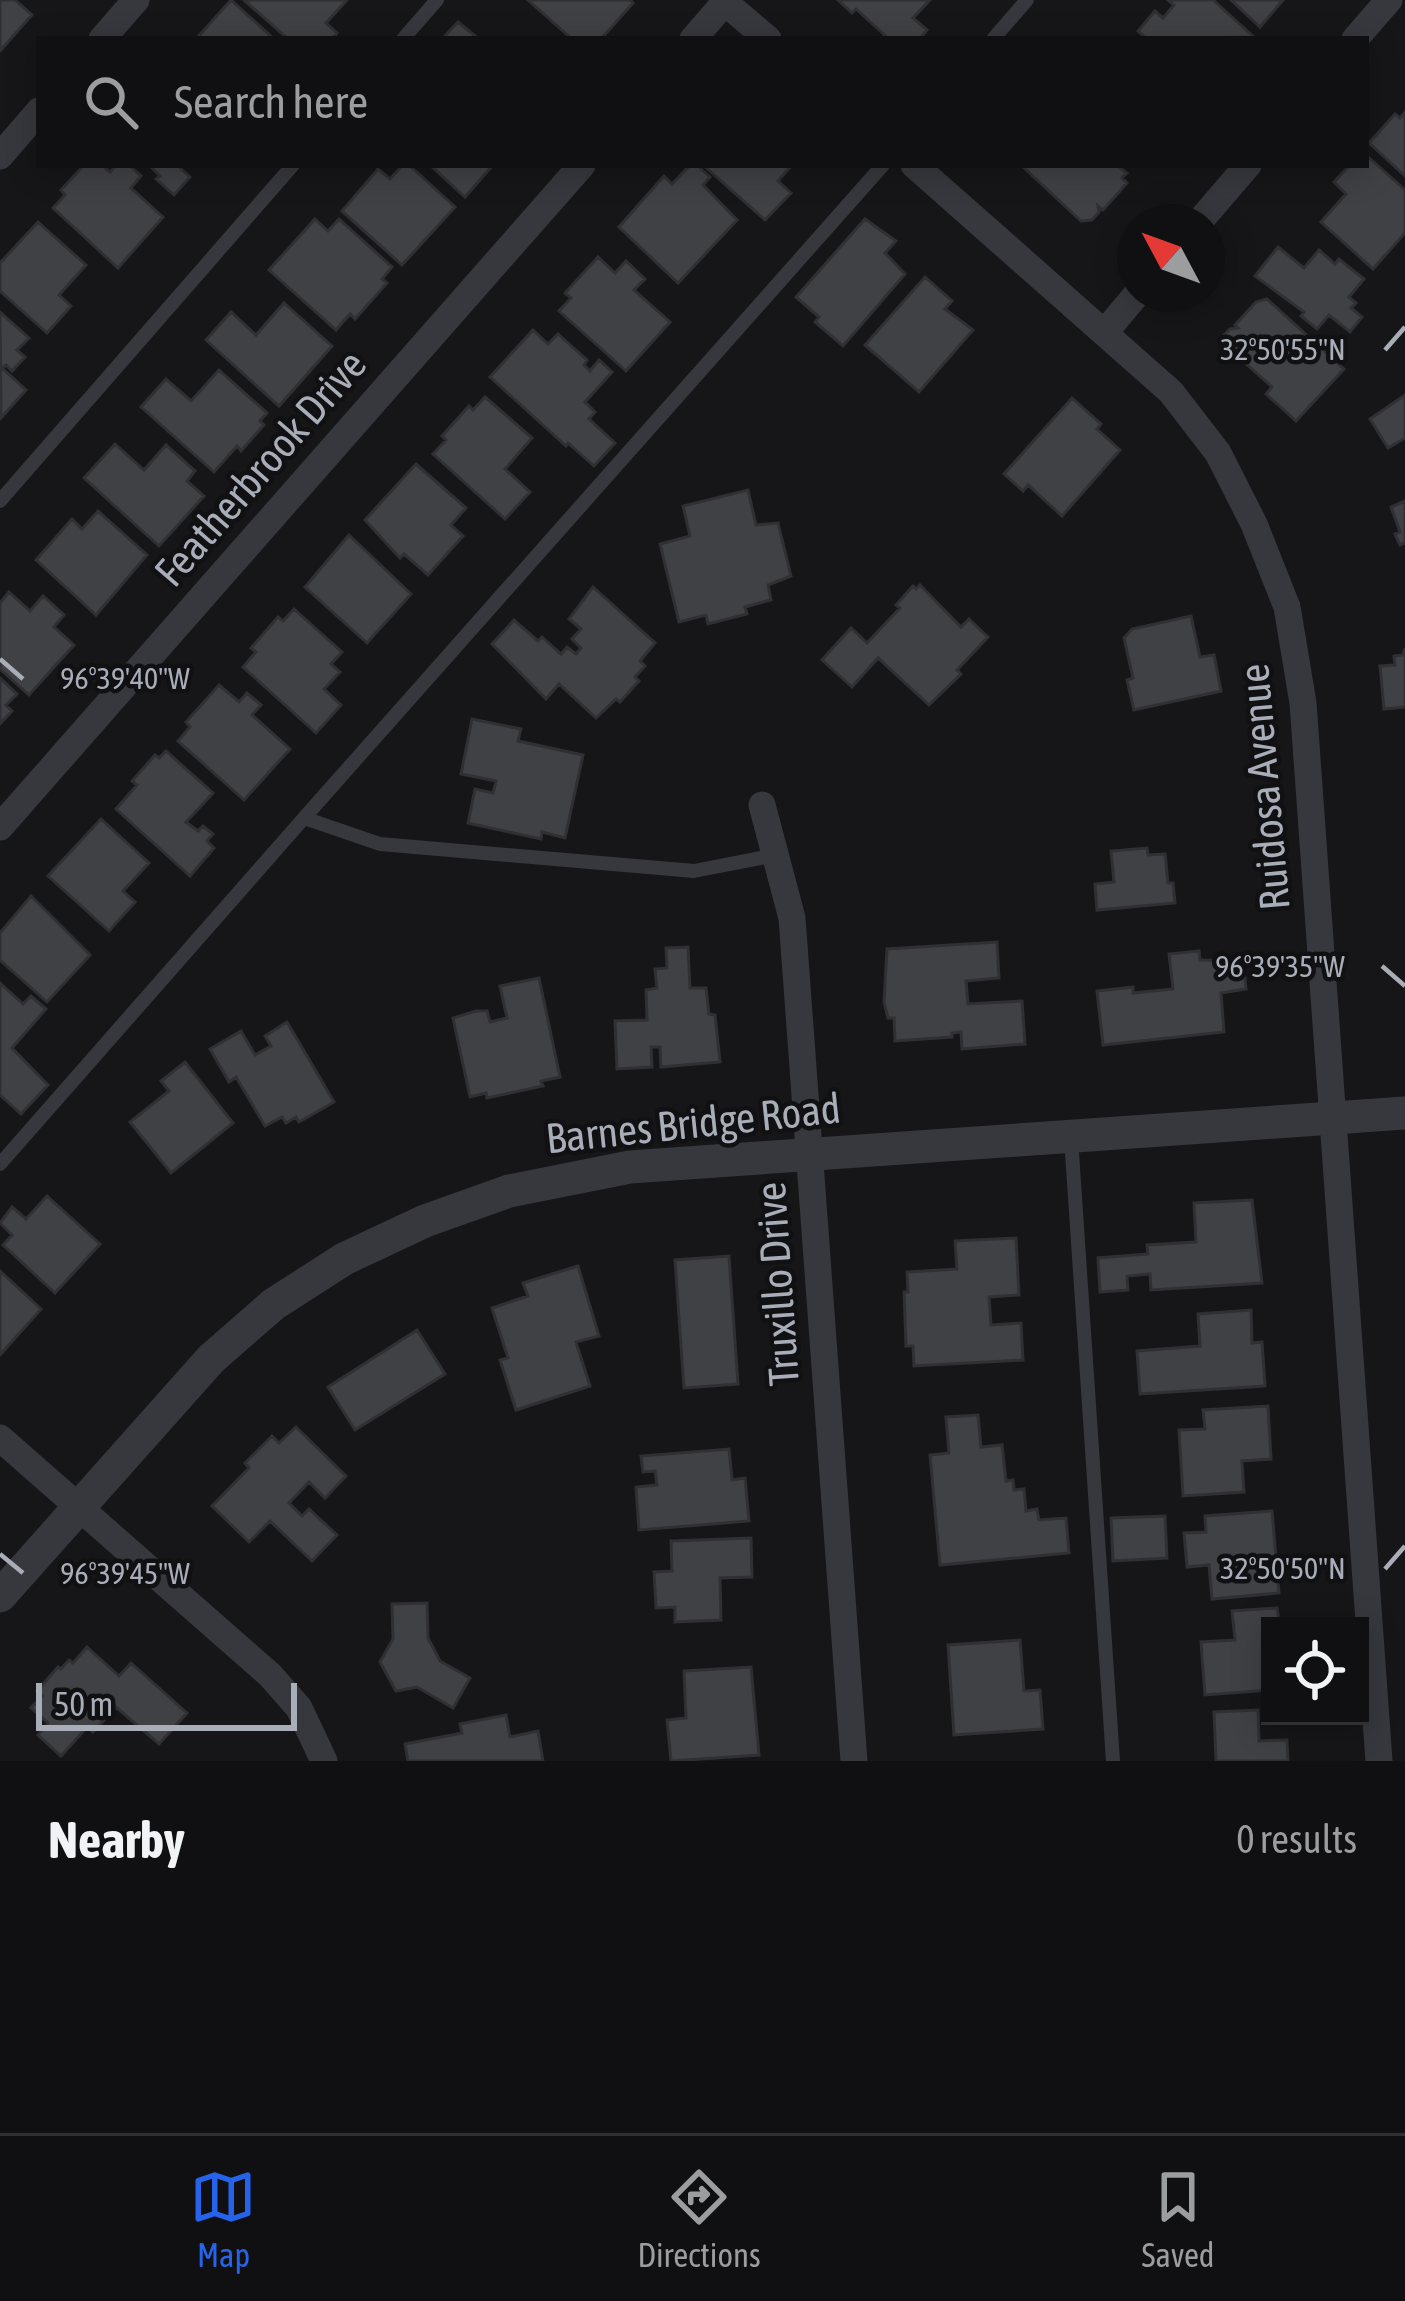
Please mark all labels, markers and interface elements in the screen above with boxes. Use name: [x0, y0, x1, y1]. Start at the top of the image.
search box: [36, 36, 1369, 168]
icon: search: [78, 69, 144, 135]
text: Search here: [174, 76, 368, 128]
north arrow: [1117, 204, 1225, 312]
text: 32°50'55"N: [1220, 332, 1346, 366]
street label: Featherbrook Drive: [145, 340, 375, 596]
text: 96°39'40"W: [60, 661, 190, 695]
street label: Ruidosa Avenue: [1229, 662, 1299, 912]
text: 96°39'35"W: [1215, 949, 1345, 983]
street label: Barnes Bridge Road: [543, 1084, 843, 1162]
street label: Truxillo Drive: [746, 1181, 808, 1387]
text: 32°50'50"N: [1220, 1551, 1346, 1585]
text: 96°39'45"W: [60, 1556, 190, 1590]
map controls: [1261, 1617, 1369, 1725]
button: locate: [1261, 1617, 1369, 1725]
scale bar: [36, 1677, 297, 1730]
text: 50 m: [54, 1685, 113, 1723]
text: Nearby: [48, 1810, 185, 1869]
text: 0 results: [1236, 1817, 1357, 1861]
tab: Map: [190, 2164, 256, 2274]
tab: Directions: [637, 2164, 761, 2274]
tab: Saved: [1142, 2164, 1214, 2274]

